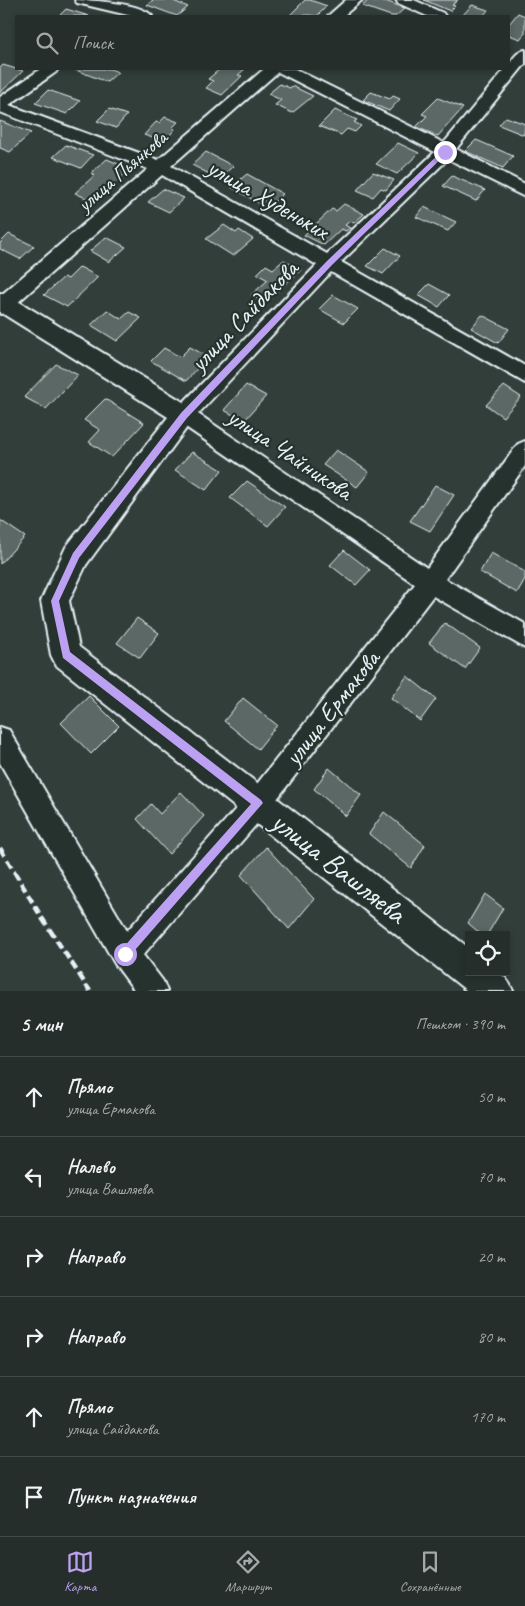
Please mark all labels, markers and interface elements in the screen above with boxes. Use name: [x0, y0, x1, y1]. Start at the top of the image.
search box: [15, 15, 510, 70]
icon: search: [33, 29, 61, 57]
text: Поиск: [73, 31, 113, 55]
street label: улица Пьянкова: [70, 123, 174, 219]
route end: [434, 141, 457, 164]
street label: улица Худеньких: [200, 150, 337, 248]
street label: улица Сайдакова: [181, 252, 307, 380]
street label: улица Чайникова: [220, 399, 361, 509]
street label: улица Ермакова: [276, 642, 388, 773]
street label: улица Вашляева: [262, 801, 416, 933]
map controls: [465, 931, 510, 976]
button: locate: [465, 931, 510, 976]
route start: [114, 943, 137, 966]
text: 5 мин: [20, 1011, 62, 1037]
text: Пешком · 390 m: [416, 1014, 505, 1034]
text: Прямо: [67, 1075, 112, 1099]
icon: ahead: [20, 1083, 48, 1111]
text: 50 m: [478, 1087, 505, 1107]
text: улица Ермакова: [67, 1099, 155, 1119]
text: Налево: [67, 1155, 115, 1179]
icon: left: [20, 1163, 48, 1191]
text: 70 m: [478, 1167, 505, 1187]
text: улица Вашляева: [67, 1179, 153, 1199]
icon: right: [20, 1243, 48, 1271]
text: Направо: [67, 1245, 125, 1269]
text: 20 m: [478, 1247, 505, 1267]
icon: right: [20, 1323, 48, 1351]
text: Направо: [67, 1325, 125, 1349]
text: 80 m: [478, 1327, 505, 1347]
text: Прямо: [67, 1395, 112, 1419]
icon: ahead: [20, 1403, 48, 1431]
text: 170 m: [471, 1407, 505, 1427]
text: улица Сайдакова: [67, 1419, 158, 1439]
icon: arrive: [20, 1483, 48, 1511]
text: Пункт назначения: [67, 1485, 196, 1509]
tab: Карта: [64, 1548, 96, 1595]
tab: Маршрут: [225, 1548, 271, 1595]
tab: Сохранённые: [400, 1548, 461, 1595]

